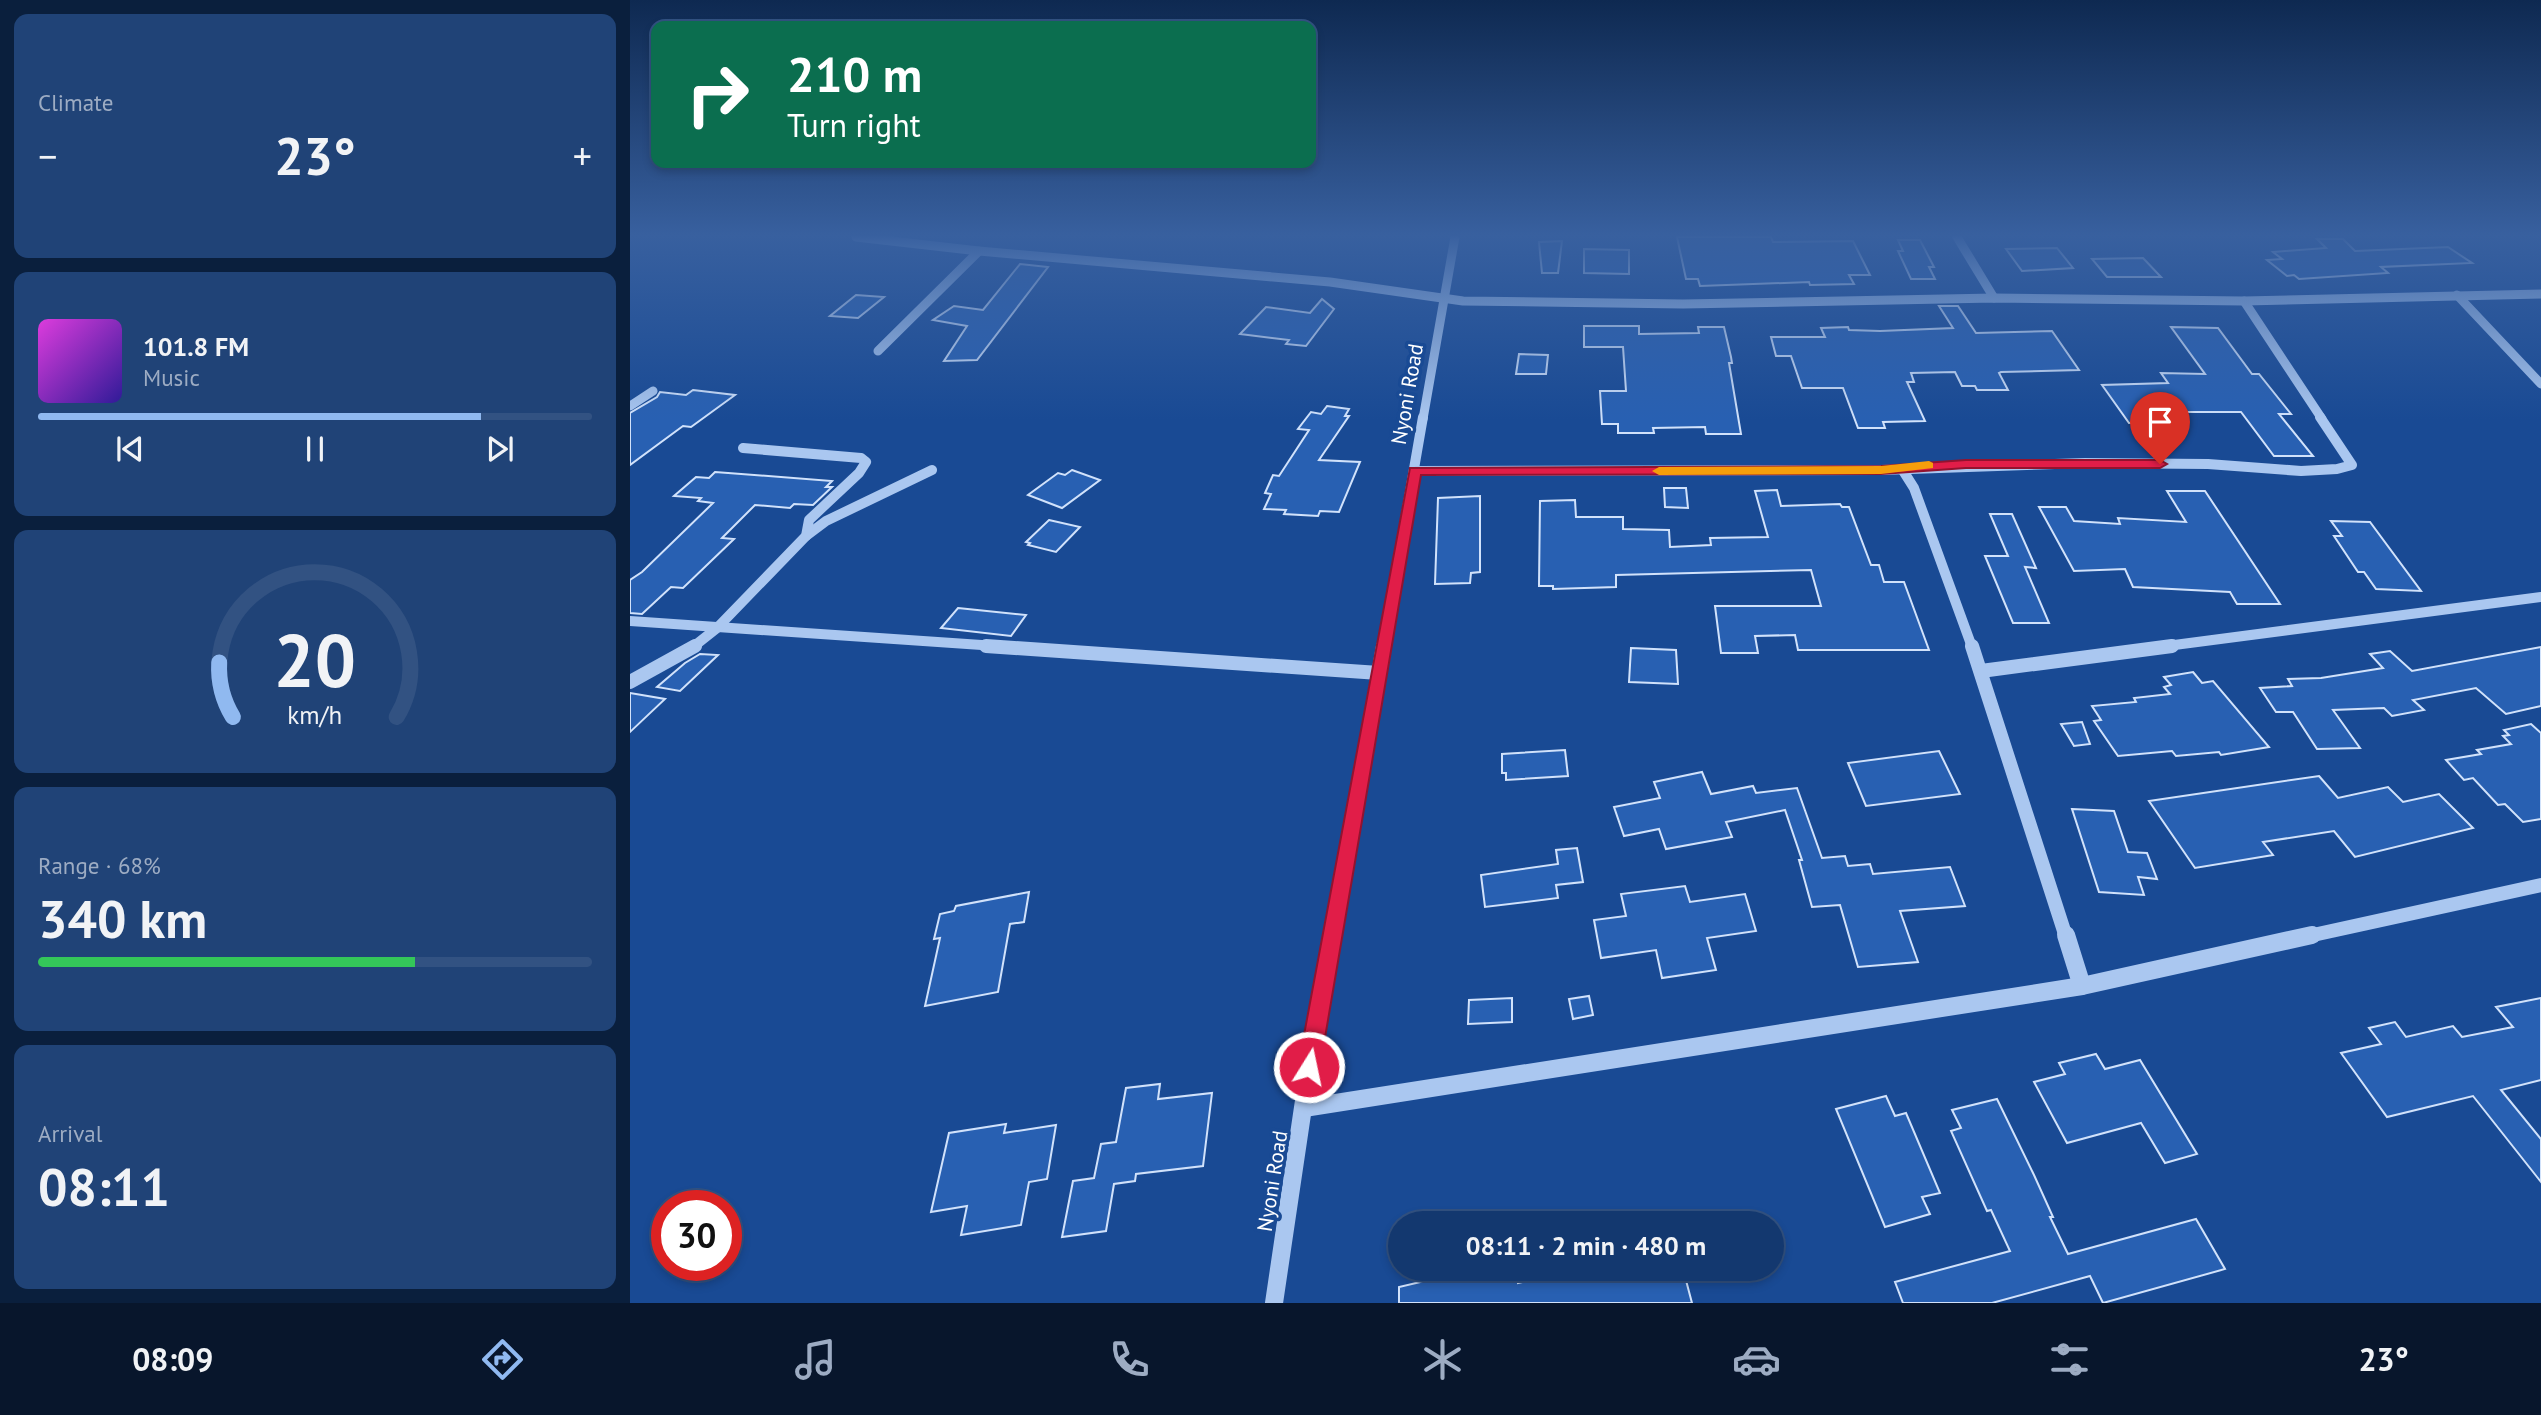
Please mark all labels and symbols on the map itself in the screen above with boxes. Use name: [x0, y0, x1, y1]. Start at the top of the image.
street label: Nyoni Road: [1385, 341, 1429, 447]
pin: [2130, 392, 2190, 464]
position arrow: [1272, 1030, 1346, 1104]
street label: Nyoni Road: [1251, 1128, 1293, 1234]
speed limit sign: 30: [651, 1190, 742, 1281]

